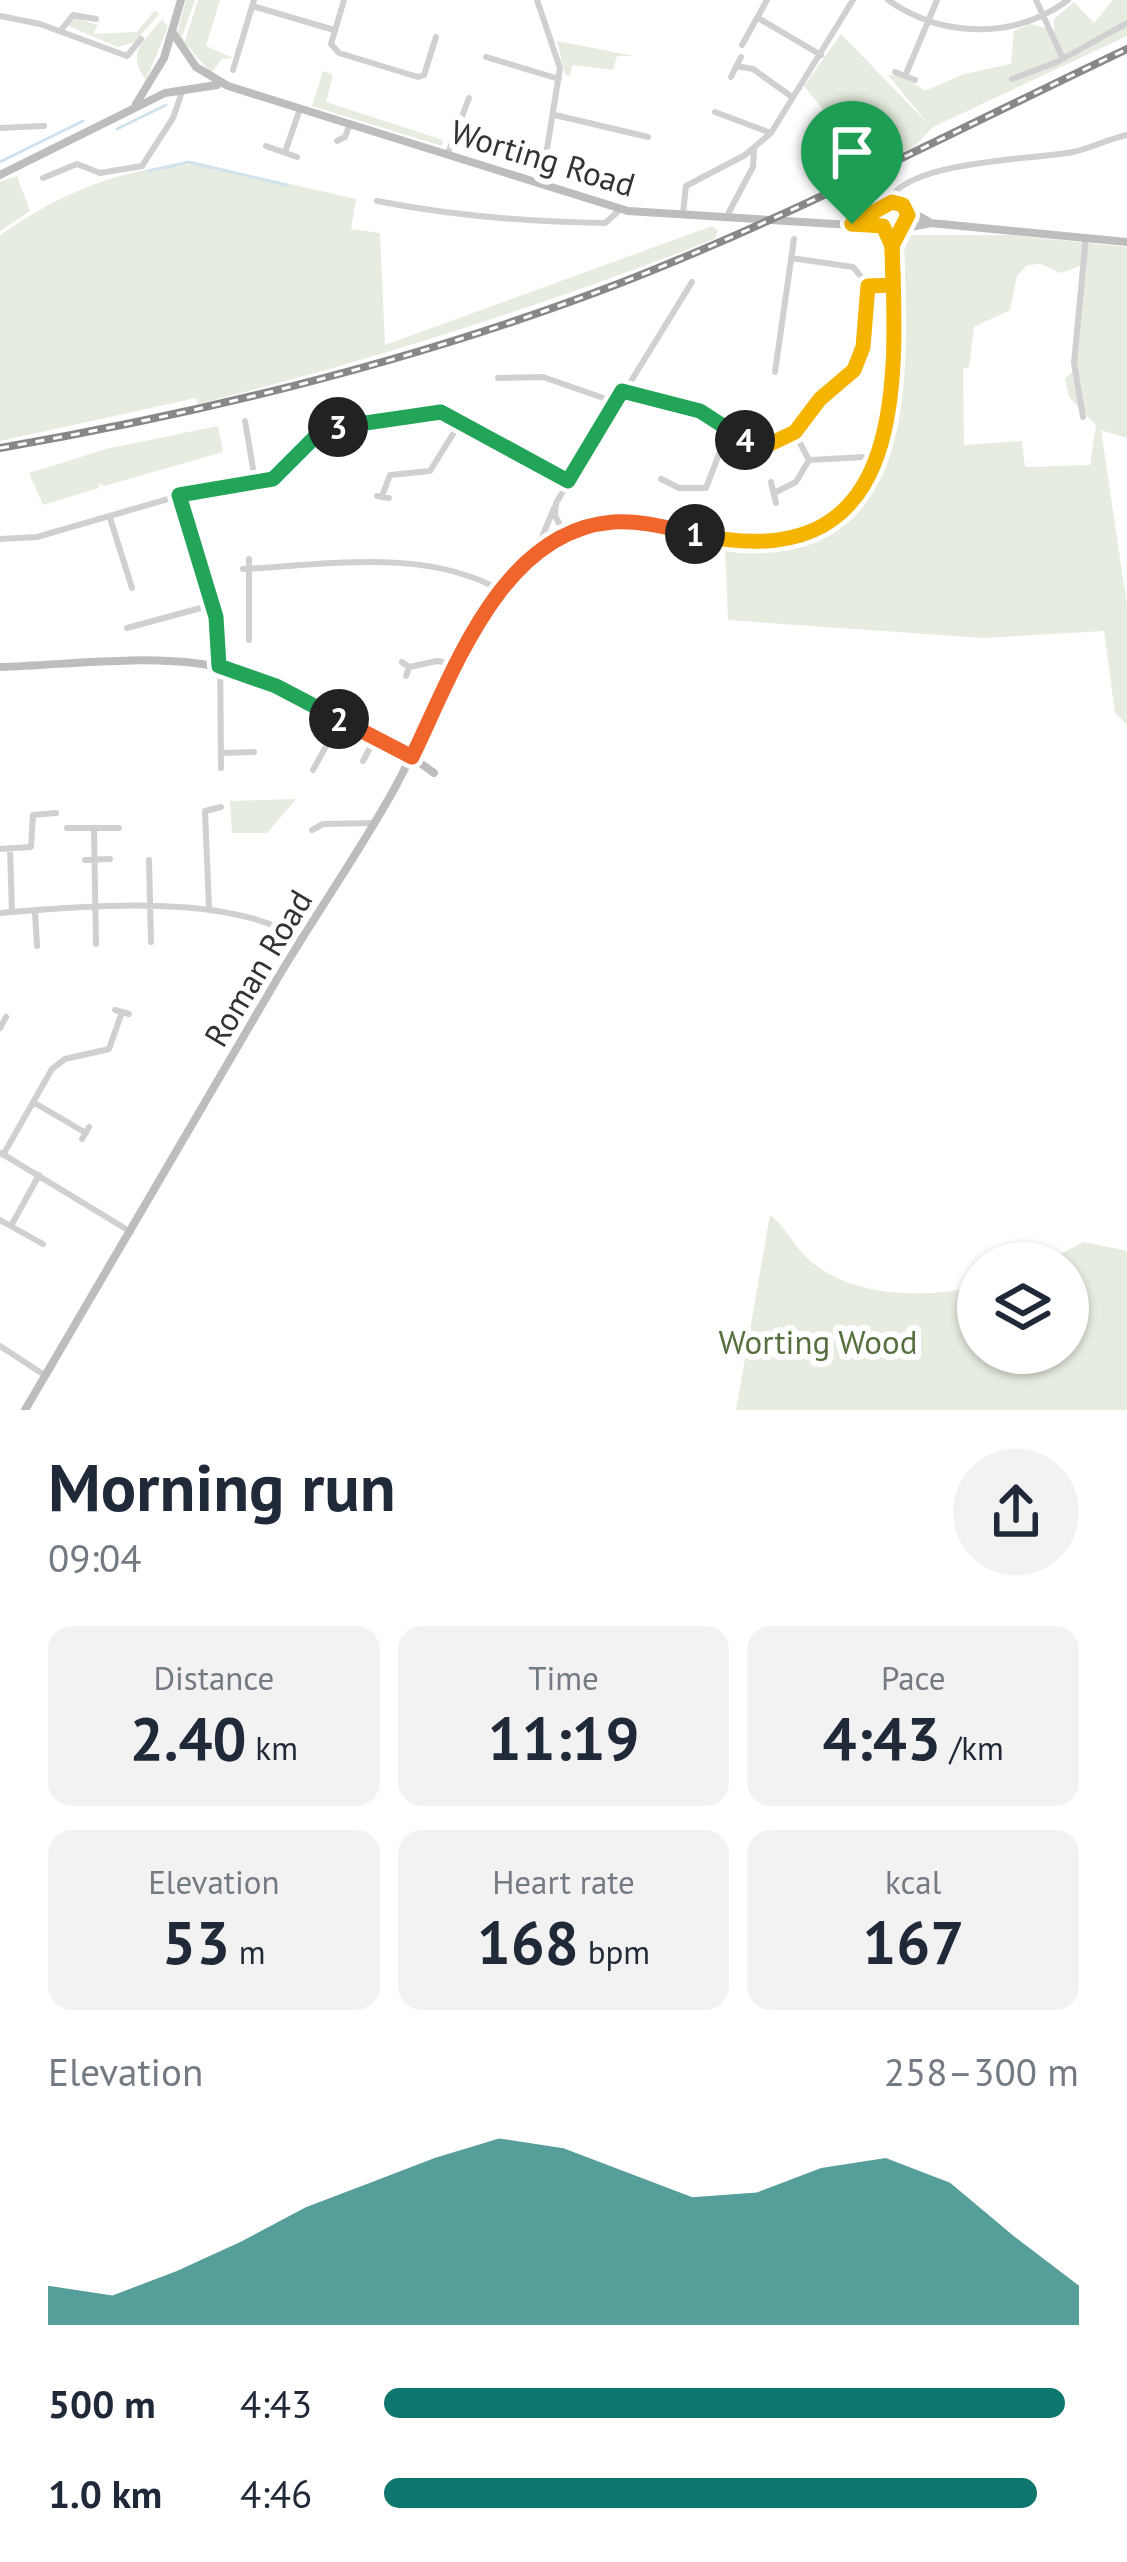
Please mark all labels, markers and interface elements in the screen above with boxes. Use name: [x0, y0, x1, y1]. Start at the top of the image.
pin: [801, 101, 903, 224]
street label: Worting Road: [446, 109, 640, 206]
icon: arrive: [819, 119, 885, 185]
pin: 3: [308, 397, 368, 457]
text: 3: [329, 405, 347, 448]
pin: 4: [715, 410, 775, 470]
text: 4: [736, 418, 754, 461]
pin: 1: [665, 504, 725, 564]
text: 1: [686, 512, 704, 555]
pin: 2: [309, 689, 369, 749]
text: 2: [330, 697, 348, 740]
street label: Roman Road: [194, 881, 321, 1054]
map controls: [957, 1242, 1089, 1374]
button: layers: [957, 1242, 1089, 1374]
park label: Worting Wood: [719, 1320, 917, 1363]
text: Morning run: [48, 1444, 396, 1529]
button: share: [953, 1449, 1079, 1575]
text: 09:04: [48, 1532, 142, 1583]
text: Distance: [153, 1656, 274, 1699]
text: Time: [528, 1656, 599, 1699]
text: Pace: [881, 1656, 945, 1699]
text: 2.40: [130, 1699, 247, 1777]
text: 11:19: [487, 1699, 640, 1777]
text: 4:43: [823, 1699, 941, 1777]
text: km: [247, 1726, 298, 1769]
text: /km: [941, 1726, 1004, 1769]
text: Elevation: [148, 1860, 280, 1903]
text: Heart rate: [492, 1860, 635, 1903]
text: kcal: [885, 1860, 941, 1903]
text: 53: [162, 1903, 230, 1981]
text: 168: [477, 1903, 579, 1981]
text: 167: [862, 1903, 964, 1981]
text: m: [230, 1930, 266, 1973]
text: bpm: [579, 1930, 650, 1973]
text: Elevation: [48, 2046, 203, 2097]
text: 258–300 m: [884, 2046, 1079, 2097]
text: 500 m: [48, 2378, 156, 2429]
text: 4:43: [240, 2378, 312, 2429]
text: 1.0 km: [48, 2468, 162, 2519]
text: 4:46: [240, 2468, 312, 2519]

